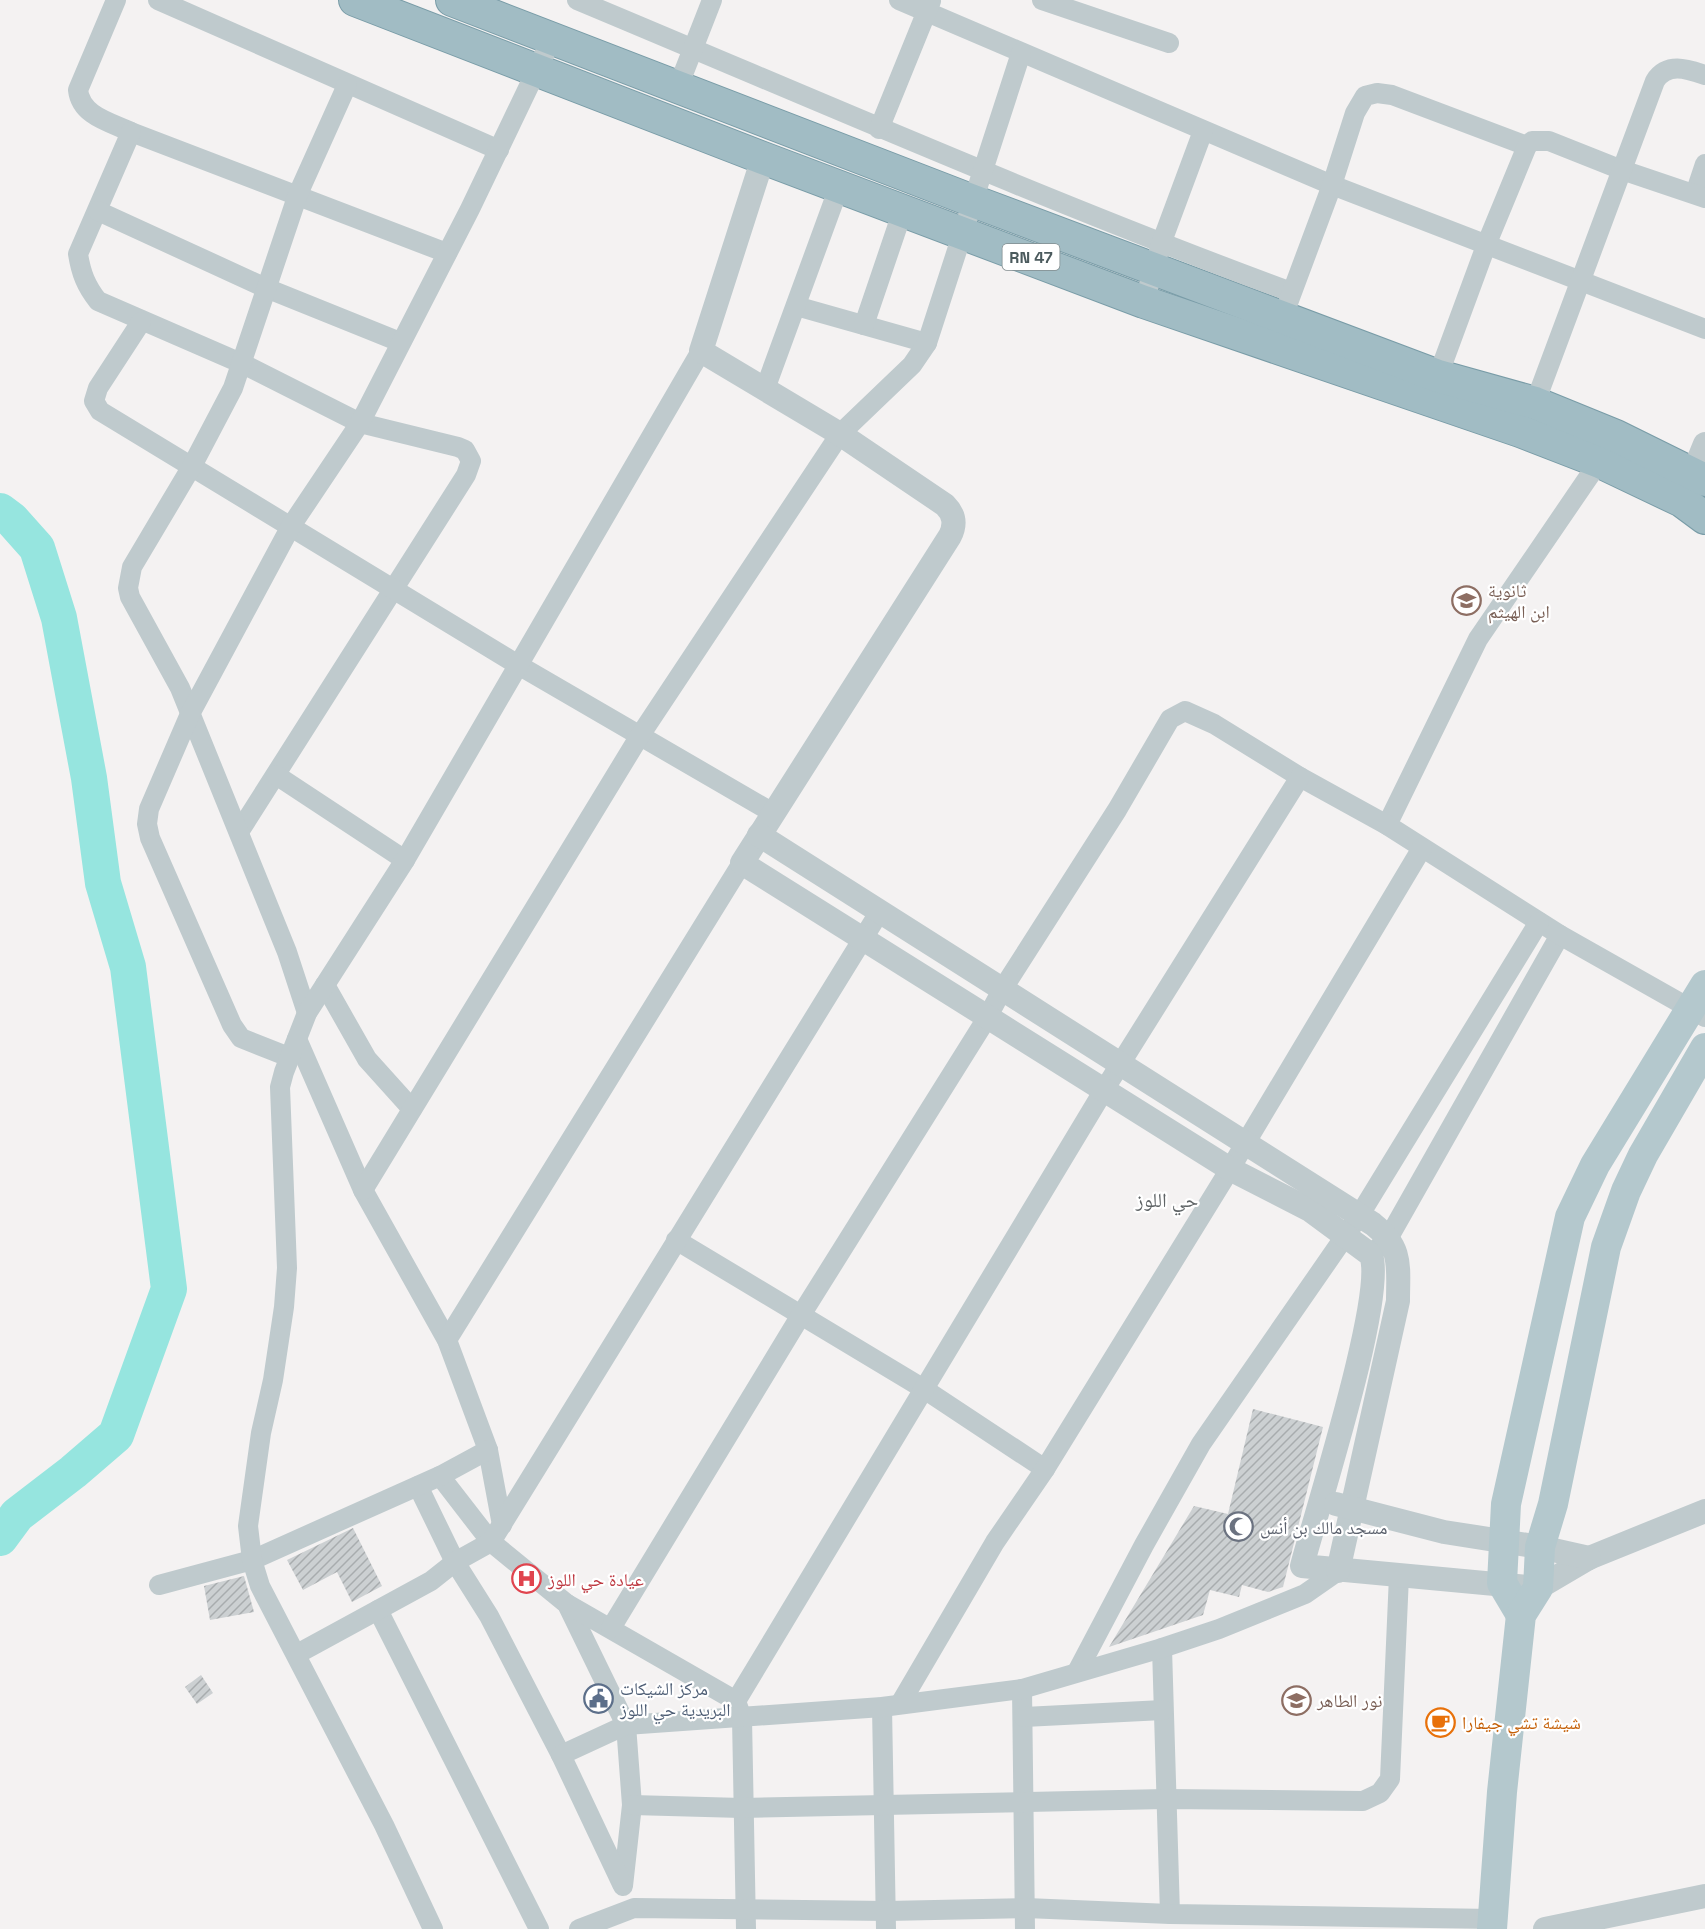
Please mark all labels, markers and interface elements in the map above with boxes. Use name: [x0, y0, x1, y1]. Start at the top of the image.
road number: RN 47: [1002, 244, 1060, 270]
place label: ثانوية ابن الهيثم: [1488, 579, 1550, 624]
school or university icon: ثانوية ابن الهيثم: [1451, 584, 1483, 616]
district label: حي اللوز: [1135, 1187, 1199, 1216]
mosque icon: مسجد مالك بن أنس: [1223, 1511, 1255, 1543]
place label: مسجد مالك بن أنس: [1260, 1516, 1387, 1539]
hospital icon: عيادة حي اللوز: [511, 1563, 543, 1595]
place label: عيادة حي اللوز: [547, 1568, 644, 1594]
place label: مركز الشيكات البريدية حي اللوز: [619, 1677, 731, 1724]
public building icon: مركز الشيكات البريدية حي اللوز: [583, 1682, 615, 1714]
school or university icon: نور الطاهر: [1280, 1684, 1312, 1716]
place label: نور الطاهر: [1316, 1689, 1382, 1712]
cafe icon: شيشة تشي جيفارا: [1425, 1706, 1457, 1738]
place label: شيشة تشي جيفارا: [1462, 1711, 1581, 1737]

